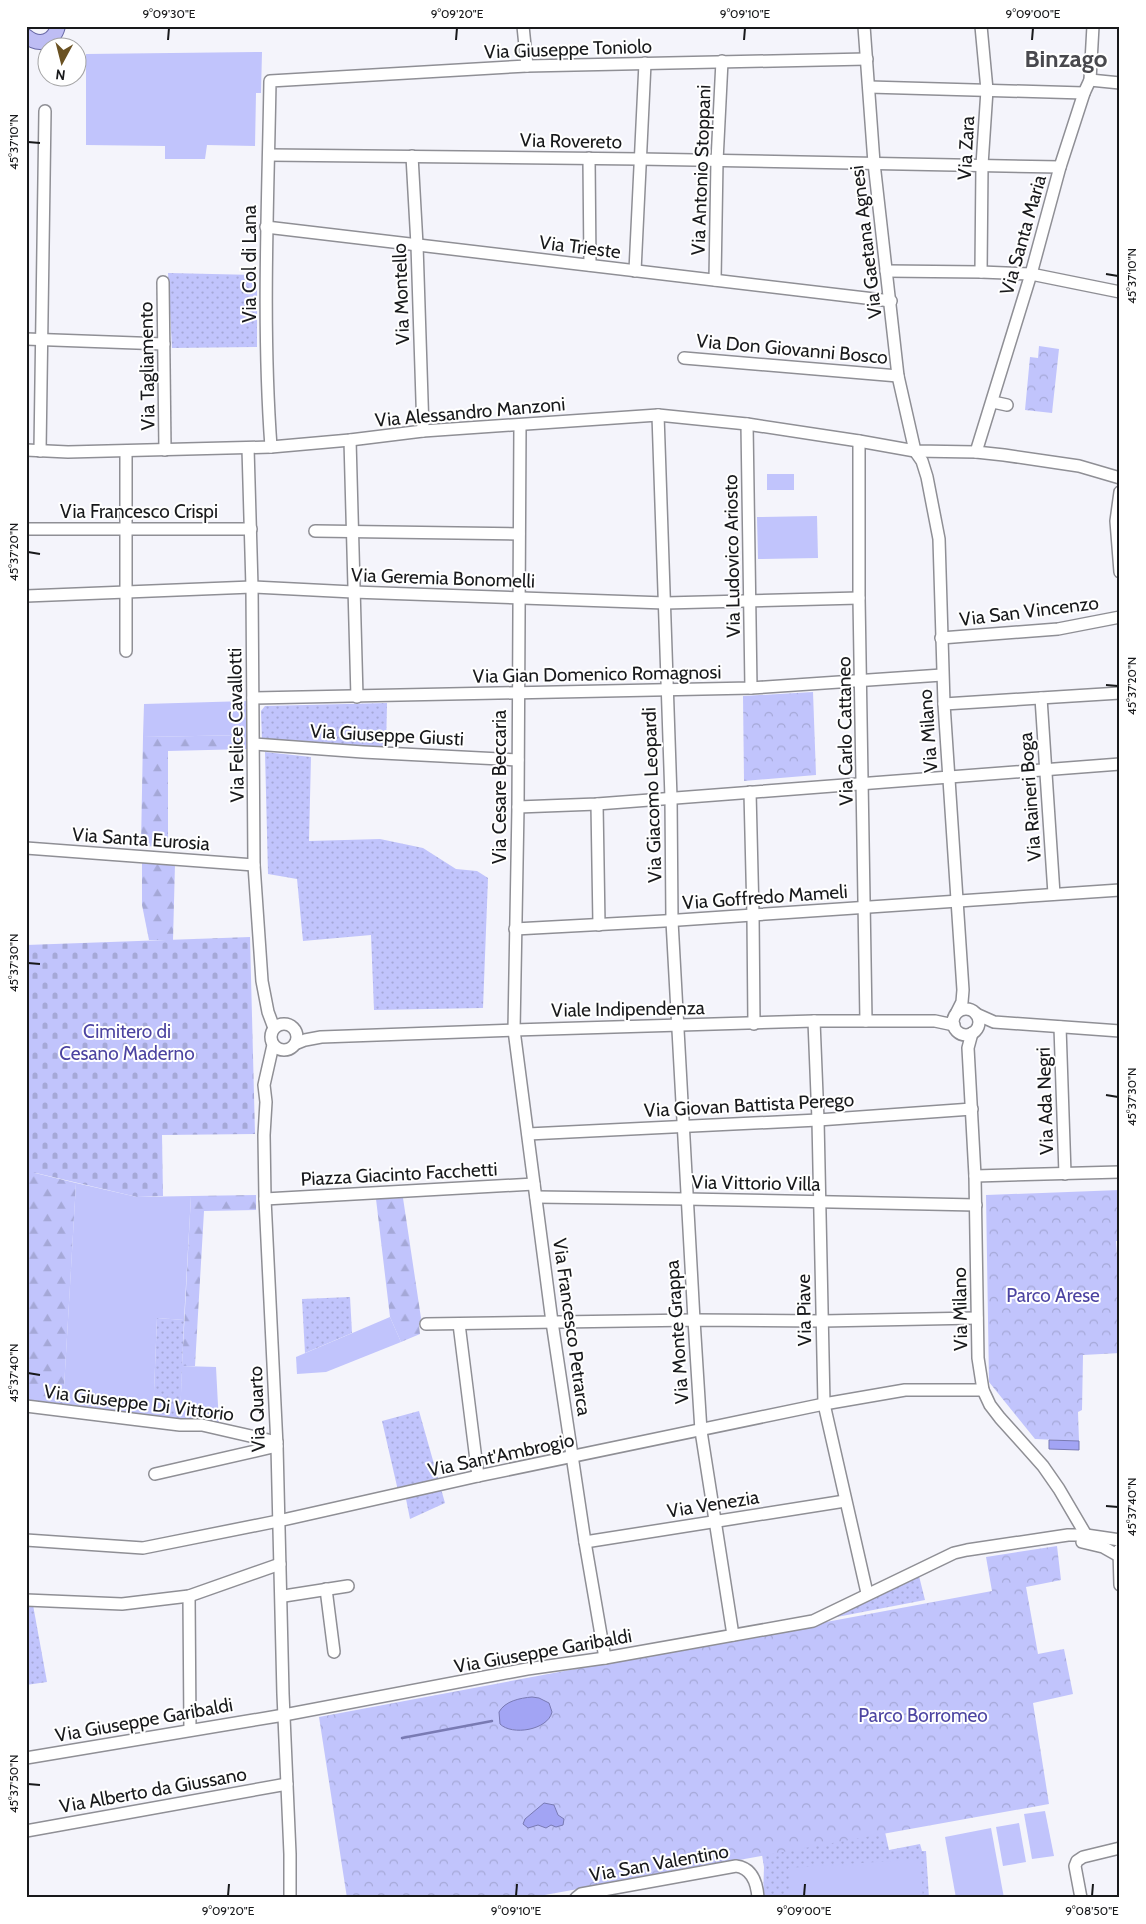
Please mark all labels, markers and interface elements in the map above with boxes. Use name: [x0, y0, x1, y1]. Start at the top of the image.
text: 9°09'30"E: [143, 6, 196, 21]
text: 9°09'20"E: [431, 6, 484, 21]
text: 9°09'10"E: [720, 6, 771, 21]
text: 9°09'00"E: [1006, 6, 1061, 21]
street label: Via Giuseppe Toniolo: [484, 35, 652, 63]
north arrow: [38, 38, 88, 88]
district label: Binzago: [1025, 44, 1108, 73]
text: N: [54, 65, 66, 84]
street label: Via Antonio Stoppani: [687, 84, 715, 256]
text: 45°37'10"N: [6, 114, 21, 170]
street label: Via Zara: [953, 115, 979, 181]
street label: Via Rovereto: [520, 129, 622, 153]
street label: Via Gaetana Agnesi: [845, 164, 887, 320]
street label: Via Santa Maria: [995, 172, 1051, 298]
street label: Via Col di Lana: [238, 205, 261, 323]
street label: Via Trieste: [538, 231, 622, 263]
street label: Via Montello: [388, 243, 414, 345]
text: 45°37'10"N: [1124, 248, 1139, 304]
street label: Via Tagliamento: [134, 301, 160, 431]
street label: Via Don Giovanni Bosco: [695, 329, 889, 369]
street label: Via Alessandro Manzoni: [374, 392, 566, 432]
street label: Via Ludovico Ariosto: [719, 474, 745, 638]
street label: Via Francesco Crispi: [60, 500, 218, 523]
text: 45°37'20"N: [6, 523, 21, 581]
street label: Via Geremia Bonomelli: [351, 563, 535, 593]
street label: Via San Vincenzo: [958, 591, 1100, 631]
street label: Via Felice Cavallotti: [223, 648, 249, 802]
street label: Via Carlo Cattaneo: [832, 656, 858, 806]
text: 45°37'20"N: [1124, 657, 1139, 715]
street label: Via Gian Domenico Romagnosi: [472, 660, 722, 688]
street label: Via Milano: [914, 688, 942, 774]
street label: Via Giacomo Leopardi: [637, 707, 667, 883]
street label: Via Cesare Beccaria: [488, 710, 511, 864]
street label: Via Giuseppe Giusti: [309, 719, 465, 751]
street label: Via Raineri Boga: [1014, 732, 1046, 862]
street label: Via Santa Eurosia: [72, 823, 210, 855]
street label: Via Goffredo Mameli: [682, 880, 848, 914]
text: 45°37'30"N: [6, 934, 21, 992]
street label: Viale Indipendenza: [551, 996, 705, 1022]
park label: Cimitero di Cesano Maderno: [59, 1020, 195, 1065]
street label: Via Ada Negri: [1032, 1047, 1058, 1155]
text: 45°37'30"N: [1124, 1068, 1139, 1126]
street label: Via Giovan Battista Perego: [643, 1088, 855, 1122]
street label: Piazza Giacinto Facchetti: [300, 1157, 498, 1191]
street label: Via Vittorio Villa: [691, 1170, 821, 1196]
street label: Via Francesco Petrarca: [548, 1237, 596, 1417]
street label: Via Monte Grappa: [660, 1259, 694, 1405]
street label: Via Milano: [948, 1267, 972, 1351]
street label: Via Piave: [792, 1273, 816, 1346]
park label: Parco Arese: [1006, 1284, 1100, 1307]
text: 45°37'40"N: [6, 1344, 21, 1402]
street label: Via Quarto: [244, 1365, 270, 1453]
street label: Via Giuseppe Di Vittorio: [43, 1380, 235, 1426]
street label: Via Sant'Ambrogio: [426, 1428, 576, 1482]
text: 45°37'40"N: [1124, 1478, 1139, 1536]
street label: Via Venezia: [666, 1485, 760, 1523]
street label: Via Giuseppe Garibaldi: [452, 1624, 634, 1678]
street label: Via Giuseppe Garibaldi: [53, 1693, 235, 1747]
park label: Parco Borromeo: [858, 1704, 988, 1727]
text: 45°37'50"N: [6, 1755, 21, 1813]
street label: Via Alberto da Giussano: [58, 1762, 248, 1818]
street label: Via San Valentino: [588, 1839, 730, 1887]
text: 9°09'20"E: [202, 1903, 255, 1918]
text: 9°09'10"E: [491, 1903, 542, 1918]
text: 9°09'00"E: [777, 1903, 832, 1918]
text: 9°08'50"E: [1065, 1903, 1119, 1918]

